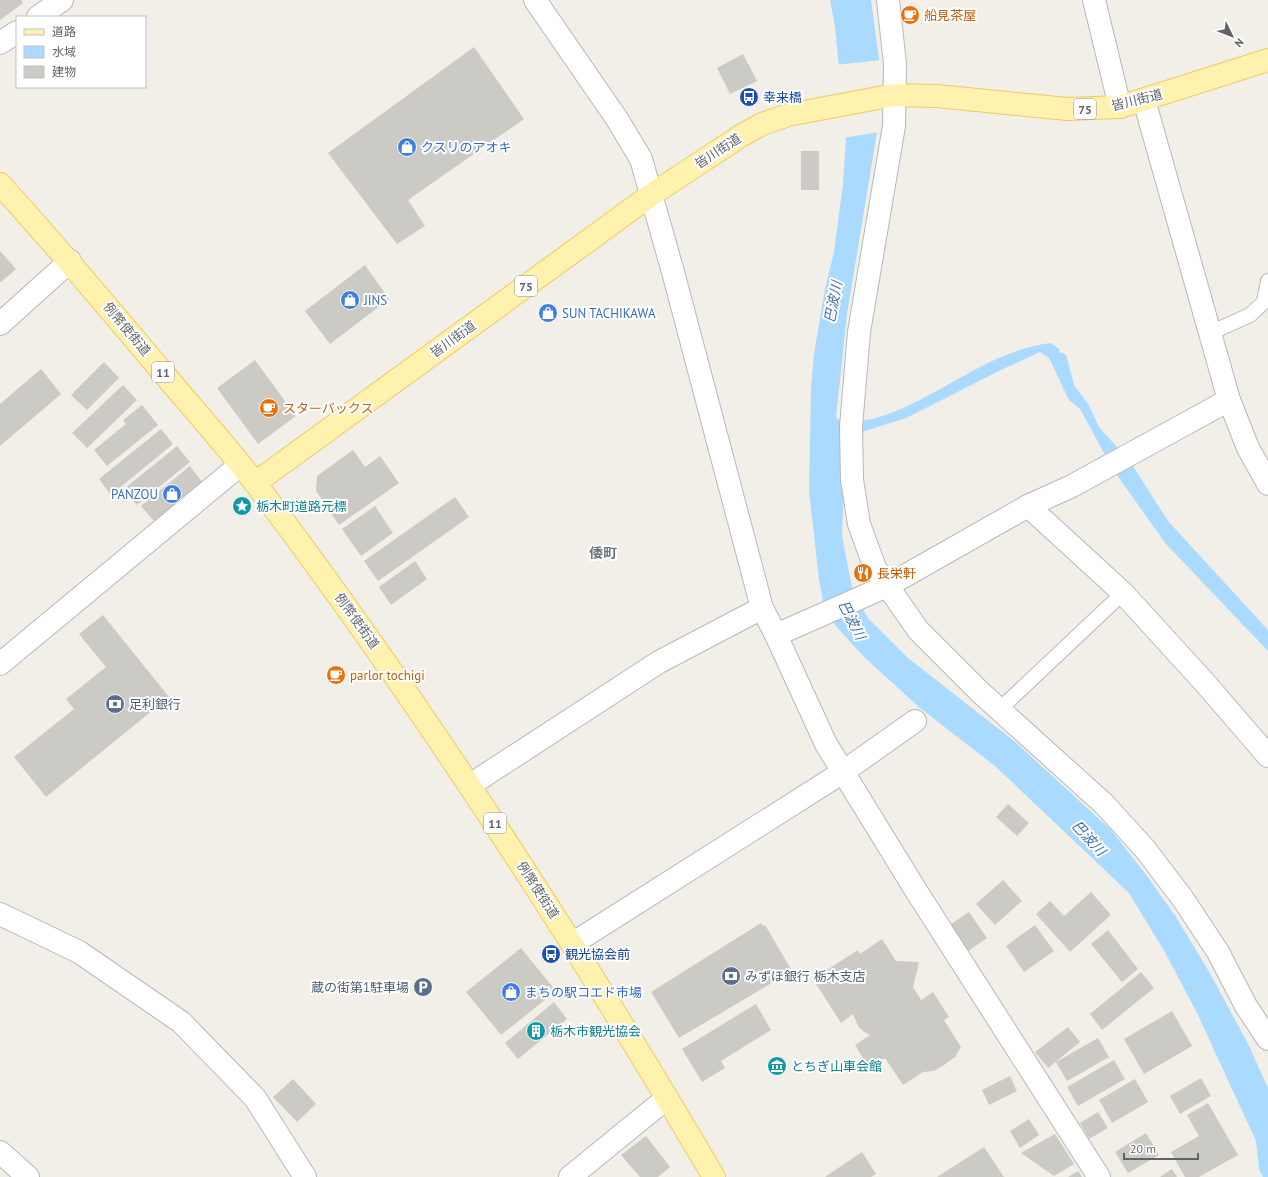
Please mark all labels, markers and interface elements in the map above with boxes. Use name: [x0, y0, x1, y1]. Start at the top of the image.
cafe icon: 船見茶屋: [899, 4, 921, 26]
place label: 船見茶屋: [924, 7, 976, 24]
legend: [16, 16, 146, 88]
north arrow: [1212, 16, 1252, 56]
text: 道路: [52, 24, 76, 39]
text: N: [1232, 35, 1247, 50]
text: 水域: [52, 44, 76, 59]
text: 建物: [52, 64, 76, 79]
street label: 皆川街道: [1110, 85, 1164, 115]
bus stop icon: 幸来橋: [738, 86, 760, 108]
place label: 幸来橋: [763, 89, 802, 106]
road number: 75: [1074, 99, 1096, 119]
street label: 皆川街道: [692, 130, 744, 172]
shop icon: クスリのアオキ: [396, 136, 418, 158]
place label: クスリのアオキ: [421, 139, 512, 156]
road number: 75: [515, 276, 537, 296]
water label: 巴波川: [820, 278, 846, 324]
shop icon: JINS: [339, 289, 361, 311]
place label: JINS: [363, 292, 387, 309]
street label: 例幣使街道: [100, 299, 154, 359]
shop icon: SUN TACHIKAWA: [537, 302, 559, 324]
place label: SUN TACHIKAWA: [562, 305, 656, 322]
street label: 皆川街道: [427, 317, 479, 361]
road number: 11: [152, 362, 174, 382]
cafe icon: スターバックス: [258, 397, 280, 419]
place label: スターバックス: [283, 400, 373, 417]
shop icon: PANZOU: [161, 483, 183, 505]
place label: PANZOU: [111, 486, 158, 503]
place icon: 栃木町道路元標: [231, 495, 253, 517]
place label: 栃木町道路元標: [256, 498, 347, 515]
district label: 倭町: [589, 544, 617, 562]
restaurant icon: 長栄軒: [852, 562, 874, 584]
place label: 長栄軒: [877, 565, 916, 582]
street label: 例幣使街道: [331, 590, 383, 652]
water label: 巴波川: [834, 597, 870, 645]
cafe icon: parlor tochigi: [325, 664, 347, 686]
place label: parlor tochigi: [350, 667, 425, 684]
bank icon: 足利銀行: [104, 693, 126, 715]
place label: 足利銀行: [129, 696, 181, 713]
road number: 11: [484, 813, 506, 833]
water label: 巴波川: [1068, 817, 1111, 861]
street label: 例幣使街道: [513, 858, 563, 922]
bus stop icon: 観光協会前: [540, 943, 562, 965]
place label: 観光協会前: [565, 946, 630, 963]
bank icon: みずほ銀行 栃木支店: [720, 965, 742, 987]
place label: みずほ銀行 栃木支店: [745, 968, 865, 985]
parking icon: 蔵の街第1駐車場: [412, 976, 434, 998]
place label: 蔵の街第1駐車場: [311, 979, 409, 996]
shop icon: まちの駅コエド市場: [500, 981, 522, 1003]
place label: まちの駅コエド市場: [525, 984, 642, 1001]
building icon: 栃木市観光協会: [525, 1020, 547, 1042]
place label: 栃木市観光協会: [550, 1023, 641, 1040]
museum icon: とちぎ山車会館: [766, 1055, 788, 1077]
place label: とちぎ山車会館: [791, 1058, 882, 1075]
scale bar: [1124, 1135, 1198, 1161]
text: 20 m: [1130, 1141, 1156, 1156]

